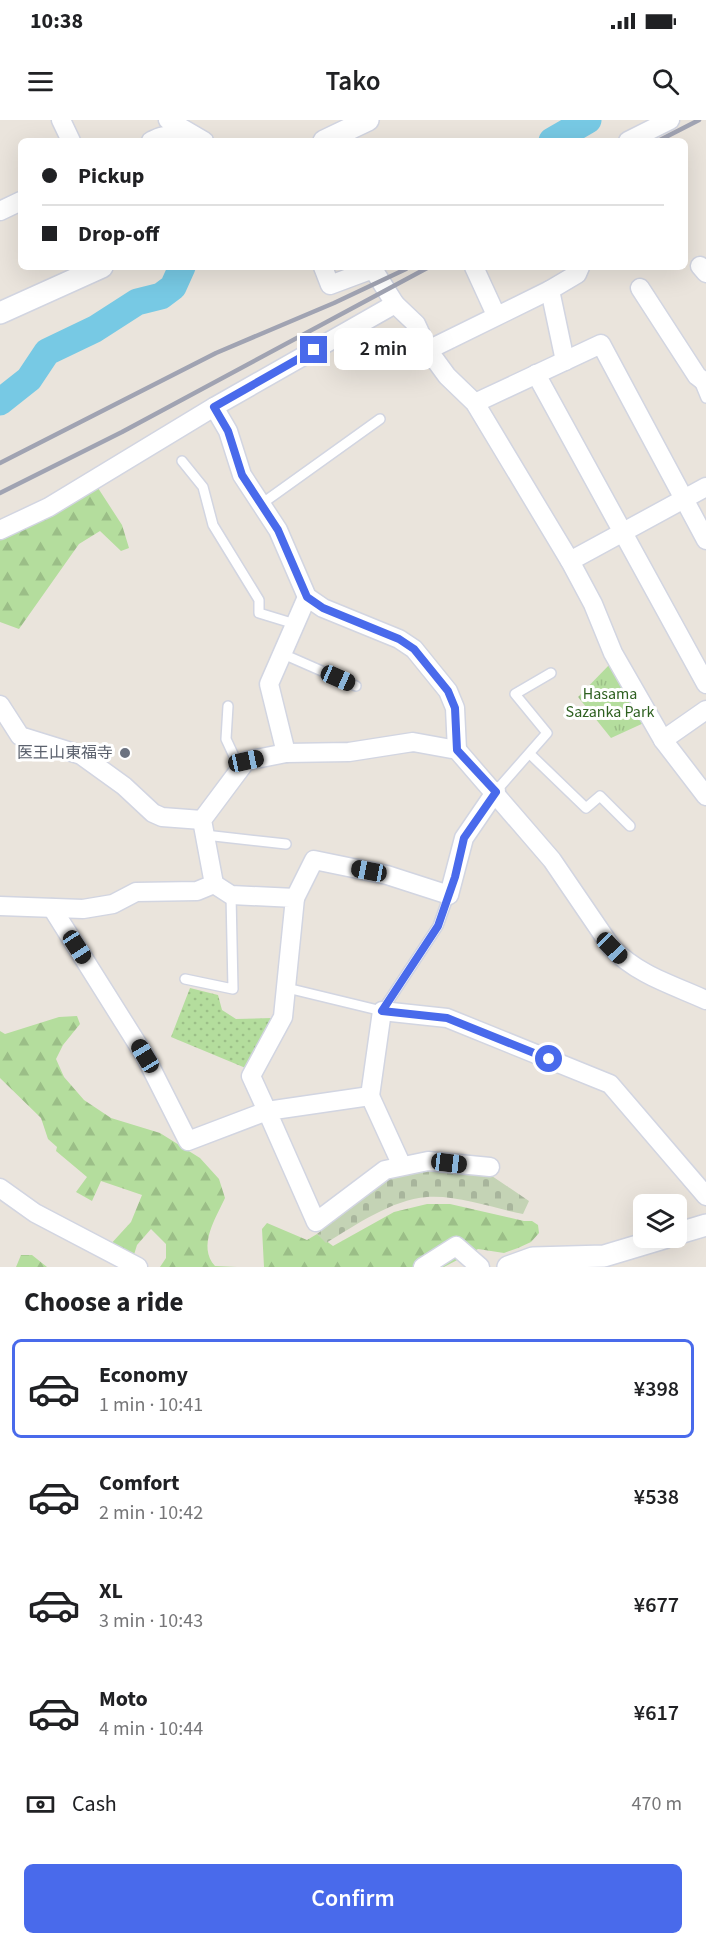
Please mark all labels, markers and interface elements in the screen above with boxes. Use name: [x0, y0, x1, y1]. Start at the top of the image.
text: 10:38: [30, 5, 83, 37]
text: Tako: [325, 62, 381, 101]
icon: menu: [24, 65, 57, 98]
icon: search: [649, 65, 682, 98]
text: Pickup: [78, 160, 144, 192]
text: Drop-off: [78, 218, 159, 250]
callout: 2 min: [335, 329, 434, 371]
text: 2 min: [360, 335, 407, 363]
route end: [300, 336, 327, 363]
car: [318, 662, 358, 694]
park label: Hasama Sazanka Park: [566, 683, 654, 723]
place label: 医王山東福寺: [17, 742, 113, 764]
marker: 医王山東福寺: [118, 746, 132, 760]
car: [227, 748, 265, 774]
car: [350, 859, 388, 883]
car: [60, 927, 94, 967]
car: [593, 929, 631, 967]
car: [128, 1036, 162, 1076]
route start: [535, 1045, 562, 1072]
car: [430, 1152, 468, 1174]
map controls: [633, 1194, 687, 1248]
button: layers: [633, 1194, 687, 1248]
text: Choose a ride: [24, 1283, 184, 1322]
text: Economy: [99, 1359, 188, 1391]
icon: car: [27, 1362, 81, 1416]
text: ¥398: [634, 1373, 679, 1405]
text: 1 min · 10:41: [99, 1391, 203, 1419]
text: Comfort: [99, 1467, 180, 1499]
icon: car: [27, 1470, 81, 1524]
text: ¥538: [634, 1481, 679, 1513]
text: 2 min · 10:42: [99, 1499, 203, 1527]
text: XL: [99, 1575, 123, 1607]
icon: car: [27, 1578, 81, 1632]
text: ¥677: [634, 1589, 679, 1621]
text: 3 min · 10:43: [99, 1607, 203, 1635]
text: Moto: [99, 1683, 148, 1715]
icon: car: [27, 1686, 81, 1740]
text: ¥617: [634, 1697, 679, 1729]
text: 4 min · 10:44: [99, 1715, 203, 1743]
icon: cash: [24, 1788, 57, 1821]
text: Cash: [72, 1788, 117, 1820]
text: 470 m: [632, 1790, 682, 1818]
button: Confirm: [24, 1864, 682, 1933]

